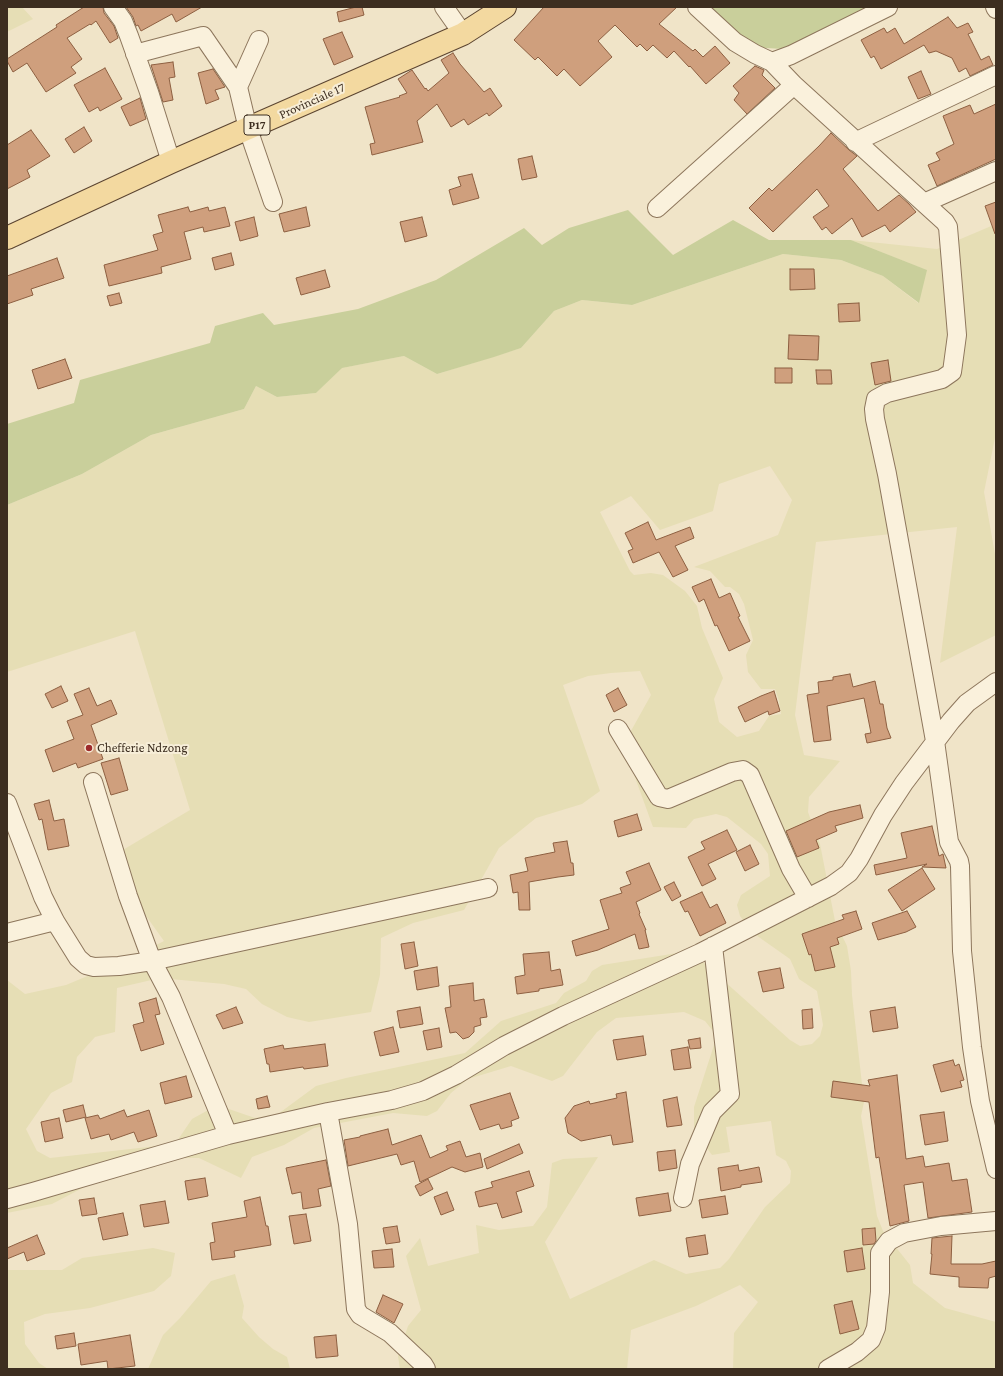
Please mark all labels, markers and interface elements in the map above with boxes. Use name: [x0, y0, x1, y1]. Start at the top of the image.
street label: Provinciale 17: [277, 80, 347, 122]
road number: P17: [244, 115, 270, 135]
place label: Chefferie Ndzong: [97, 740, 187, 756]
marker: Chefferie Ndzong: [84, 743, 94, 753]

